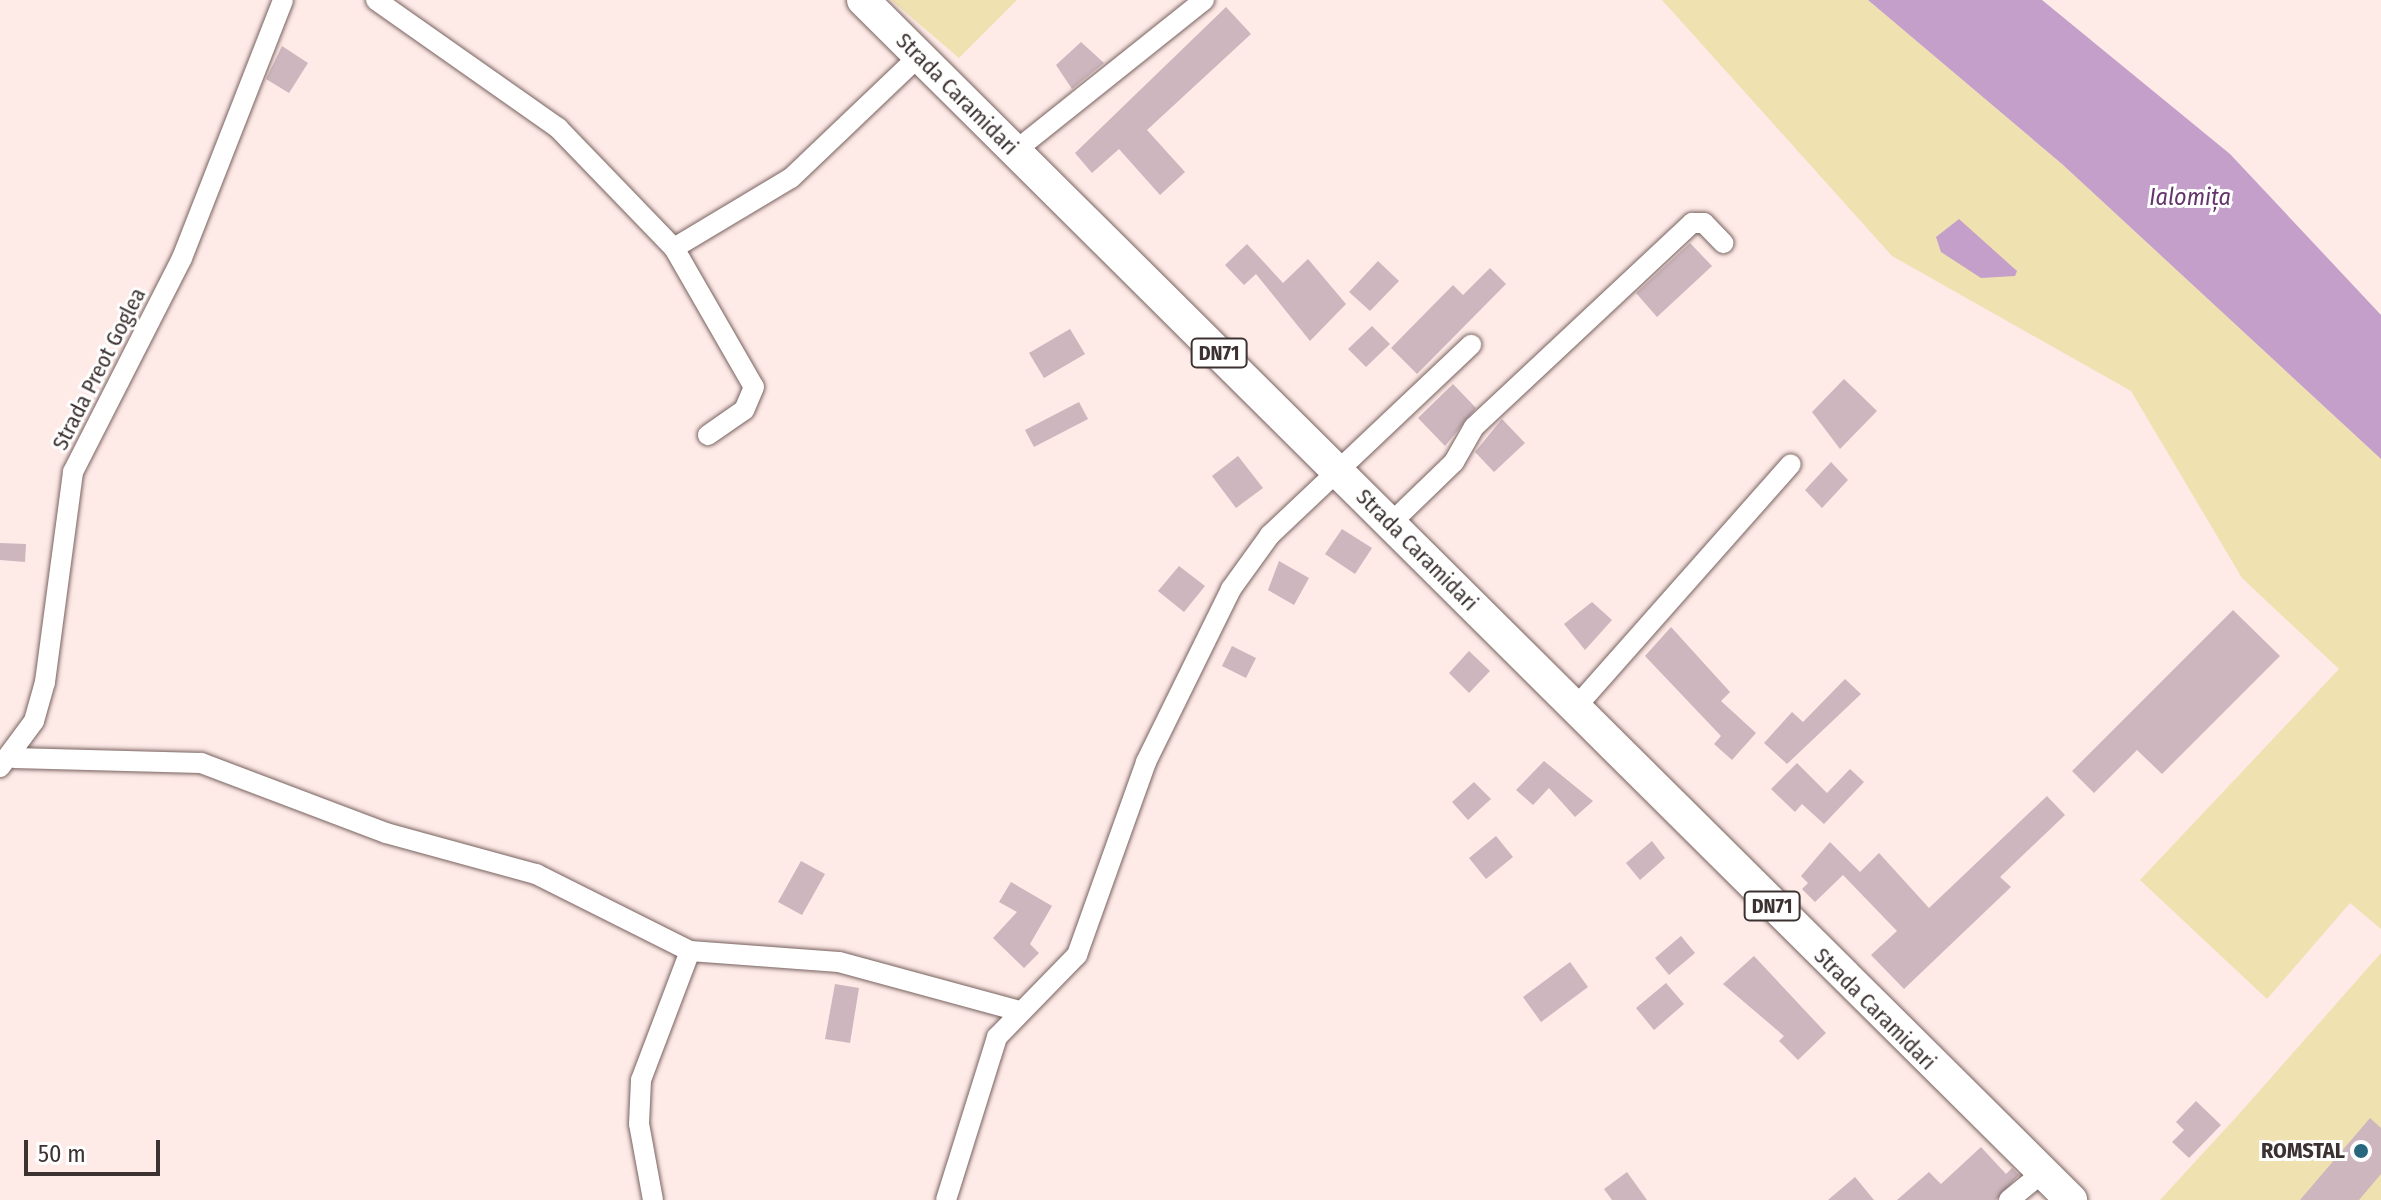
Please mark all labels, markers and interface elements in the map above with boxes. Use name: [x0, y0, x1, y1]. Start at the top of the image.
street label: Strada Caramidari: [891, 28, 1023, 160]
water label: Ialomița: [2149, 184, 2231, 212]
street label: Strada Preot Goglea: [47, 284, 151, 454]
road number: DN71: [1189, 337, 1249, 369]
street label: Strada Caramidari: [1351, 484, 1483, 616]
road number: DN71: [1742, 890, 1802, 922]
street label: Strada Caramidari: [1809, 943, 1941, 1075]
scale bar: [28, 1124, 164, 1174]
place label: ROMSTAL: [2261, 1138, 2345, 1164]
text: 50 m: [38, 1140, 86, 1168]
marker: ROMSTAL: [2352, 1142, 2370, 1160]

